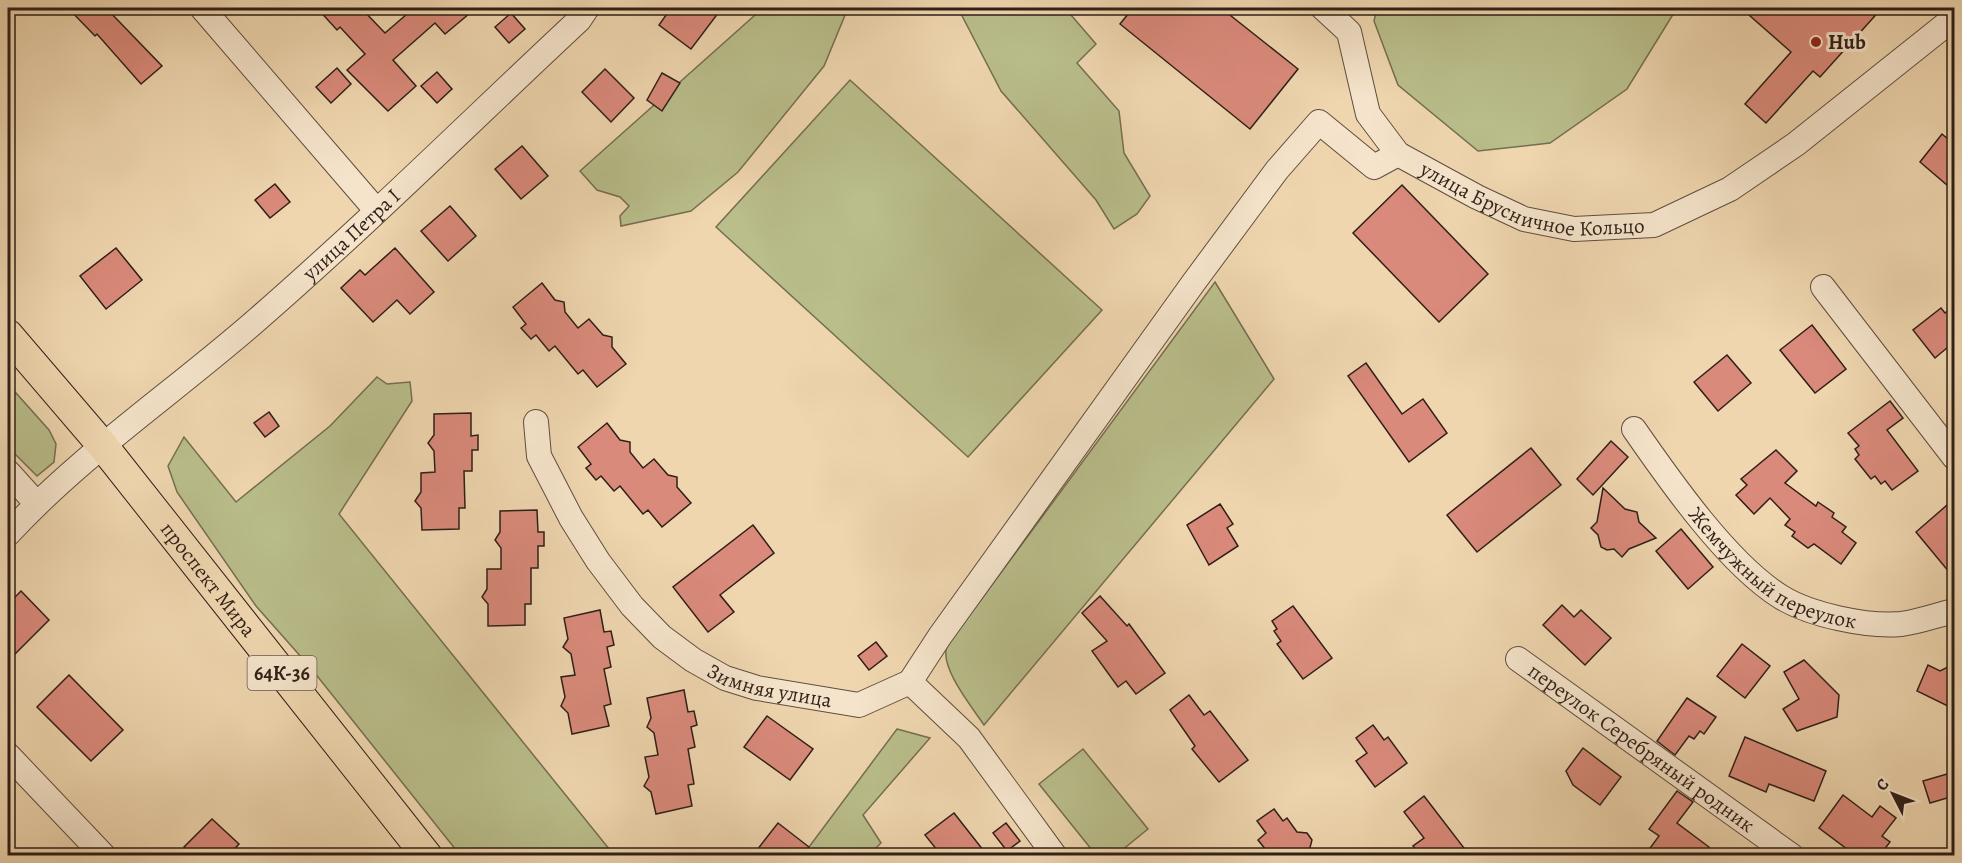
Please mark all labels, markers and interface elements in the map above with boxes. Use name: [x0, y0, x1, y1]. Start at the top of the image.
place label: Hub: [1828, 28, 1866, 56]
marker: Hub: [1809, 35, 1823, 49]
street label: улица Брусничное Кольцо: [1415, 154, 1645, 243]
street label: улица Петра I: [296, 182, 406, 287]
street label: Жемчужный переулок: [1682, 501, 1859, 635]
street label: проспект Мира: [154, 516, 263, 643]
road number: 64К-36: [248, 656, 316, 690]
street label: Зимняя улица: [702, 657, 834, 714]
street label: переулок Серебряный родник: [1523, 657, 1760, 839]
north arrow: [1863, 764, 1923, 824]
text: С: [1871, 774, 1894, 796]

